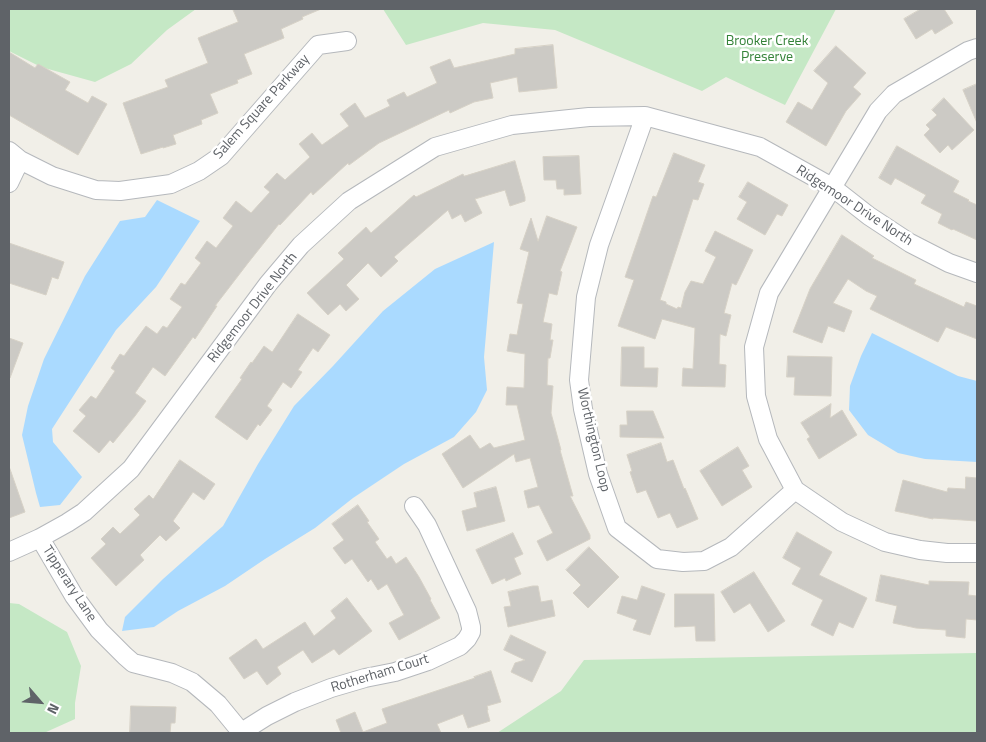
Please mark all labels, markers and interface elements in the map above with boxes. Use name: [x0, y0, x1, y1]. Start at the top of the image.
park label: Brooker Creek Preserve: [726, 34, 808, 66]
street label: Salem Square Parkway: [211, 51, 313, 163]
street label: Ridgemoor Drive North: [793, 162, 915, 250]
street label: Ridgemoor Drive North: [205, 249, 301, 367]
street label: Worthington Loop: [573, 386, 613, 494]
street label: Tipperary Lane: [38, 543, 100, 625]
street label: Rotherham Court: [329, 651, 431, 697]
north arrow: [15, 677, 65, 727]
text: N: [42, 700, 65, 718]

